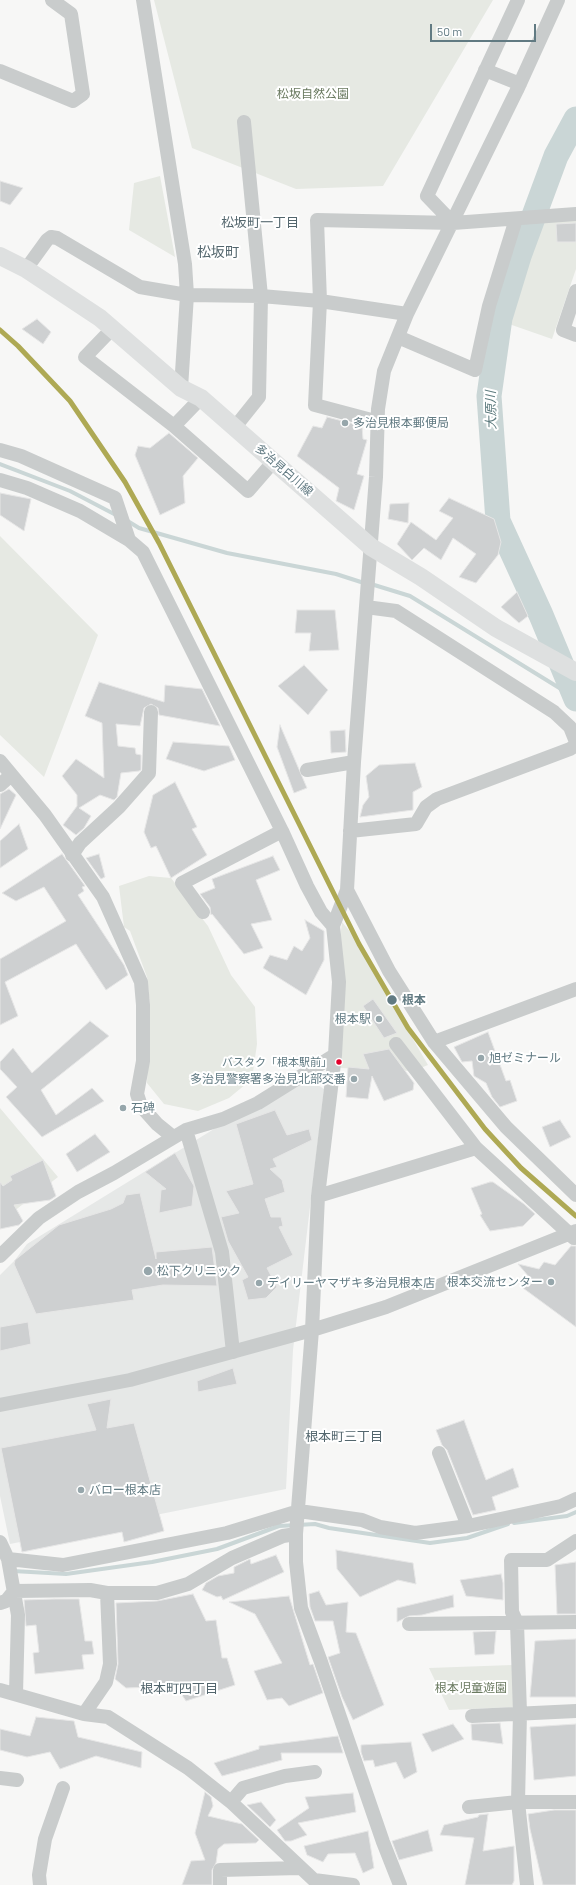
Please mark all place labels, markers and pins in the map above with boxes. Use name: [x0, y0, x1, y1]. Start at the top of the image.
place label: 多治見根本郵便局: [353, 416, 449, 430]
marker: 多治見根本郵便局: [340, 418, 350, 428]
marker: 根本: [385, 993, 399, 1007]
place label: 根本: [402, 993, 426, 1007]
place label: 根本駅: [335, 1012, 371, 1026]
marker: 根本駅: [374, 1014, 384, 1024]
place label: 旭ゼミナール: [489, 1051, 561, 1065]
marker: 旭ゼミナール: [476, 1053, 486, 1063]
place label: バスタク「根本駅前」: [222, 1055, 332, 1069]
marker: バスタク「根本駅前」: [334, 1057, 344, 1067]
place label: 多治見警察署多治見北部交番: [190, 1072, 346, 1086]
marker: 多治見警察署多治見北部交番: [349, 1074, 359, 1084]
place label: 石碑: [131, 1101, 155, 1115]
marker: 石碑: [118, 1103, 128, 1113]
place label: 松下クリニック: [157, 1264, 241, 1278]
marker: 松下クリニック: [142, 1265, 154, 1277]
place label: 根本交流センター: [447, 1275, 543, 1289]
place label: デイリーヤマザキ多治見根本店: [267, 1276, 435, 1290]
marker: 根本交流センター: [546, 1277, 556, 1287]
marker: デイリーヤマザキ多治見根本店: [254, 1278, 264, 1288]
place label: バロー根本店: [89, 1483, 161, 1497]
marker: バロー根本店: [76, 1485, 86, 1495]

